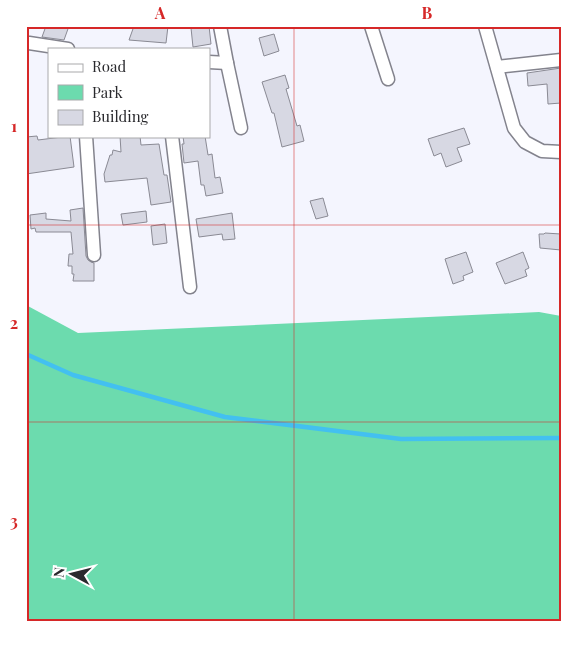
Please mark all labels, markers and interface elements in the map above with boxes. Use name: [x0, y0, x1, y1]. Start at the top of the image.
text: A: [154, 2, 166, 23]
text: B: [422, 2, 433, 23]
legend: [48, 48, 210, 138]
text: Road: [92, 56, 126, 76]
text: Park: [92, 82, 124, 102]
text: Building: [92, 106, 149, 126]
text: 1: [11, 115, 17, 136]
text: 2: [10, 312, 18, 333]
text: 3: [10, 510, 18, 531]
north arrow: [48, 550, 98, 600]
text: N: [49, 566, 69, 579]

